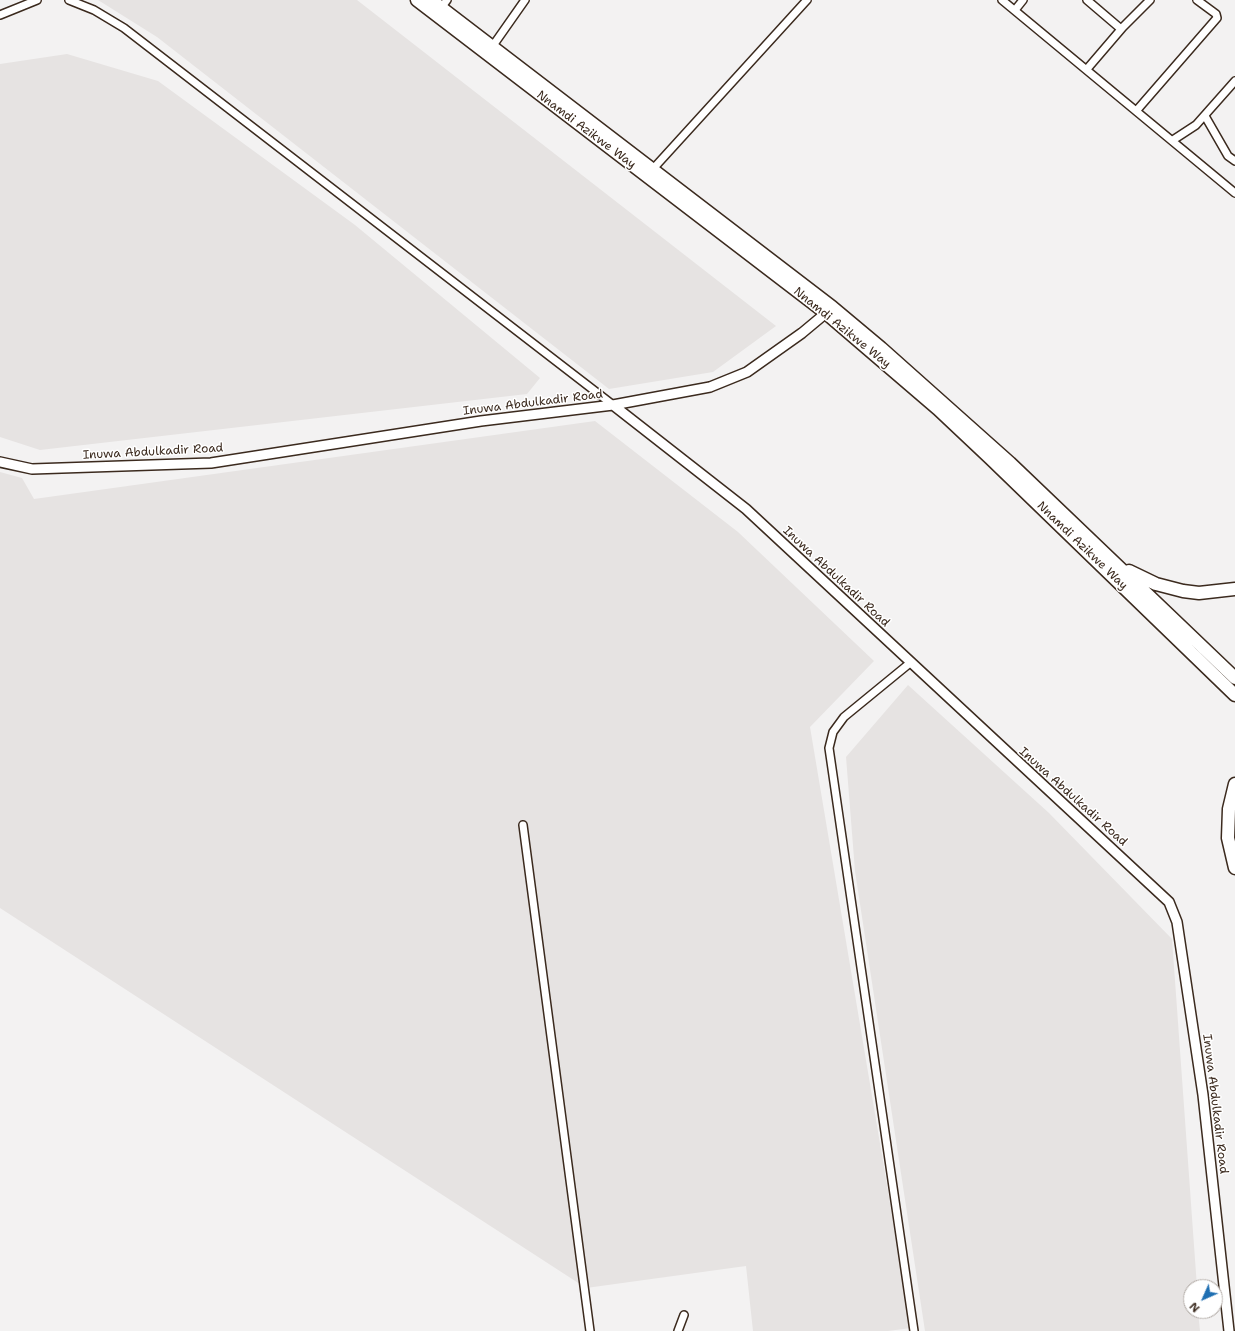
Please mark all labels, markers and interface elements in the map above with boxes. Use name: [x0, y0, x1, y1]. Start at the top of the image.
street label: Nnamdi Azikwe Way: [533, 88, 639, 172]
street label: Nnamdi Azikwe Way: [791, 284, 893, 372]
street label: Inuwa Abdulkadir Road: [462, 387, 604, 419]
street label: Inuwa Abdulkadir Road: [82, 441, 224, 463]
street label: Nnamdi Azikwe Way: [1034, 499, 1130, 593]
street label: Inuwa Abdulkadir Road: [780, 524, 892, 630]
street label: Inuwa Abdulkadir Road: [1016, 745, 1130, 849]
street label: Inuwa Abdulkadir Road: [1199, 1033, 1231, 1175]
north arrow: [1183, 1279, 1223, 1319]
text: N: [1186, 1299, 1203, 1316]

